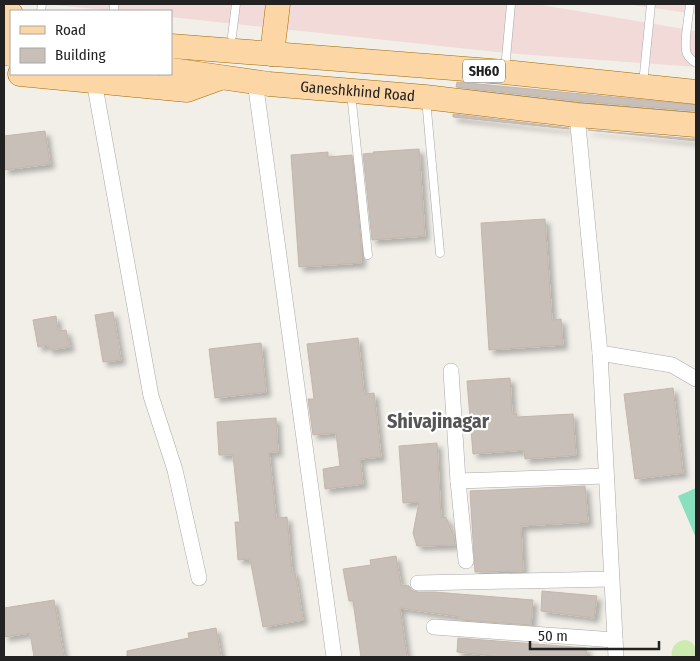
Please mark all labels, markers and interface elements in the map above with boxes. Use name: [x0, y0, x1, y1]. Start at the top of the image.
legend: [10, 10, 172, 75]
text: Road: [55, 21, 86, 39]
text: Building: [55, 46, 106, 64]
road number: SH60: [463, 59, 505, 82]
street label: Ganeshkhind Road: [300, 78, 416, 105]
district label: Shivajinagar: [387, 409, 490, 433]
scale bar: [530, 618, 659, 650]
text: 50 m: [538, 627, 568, 645]

